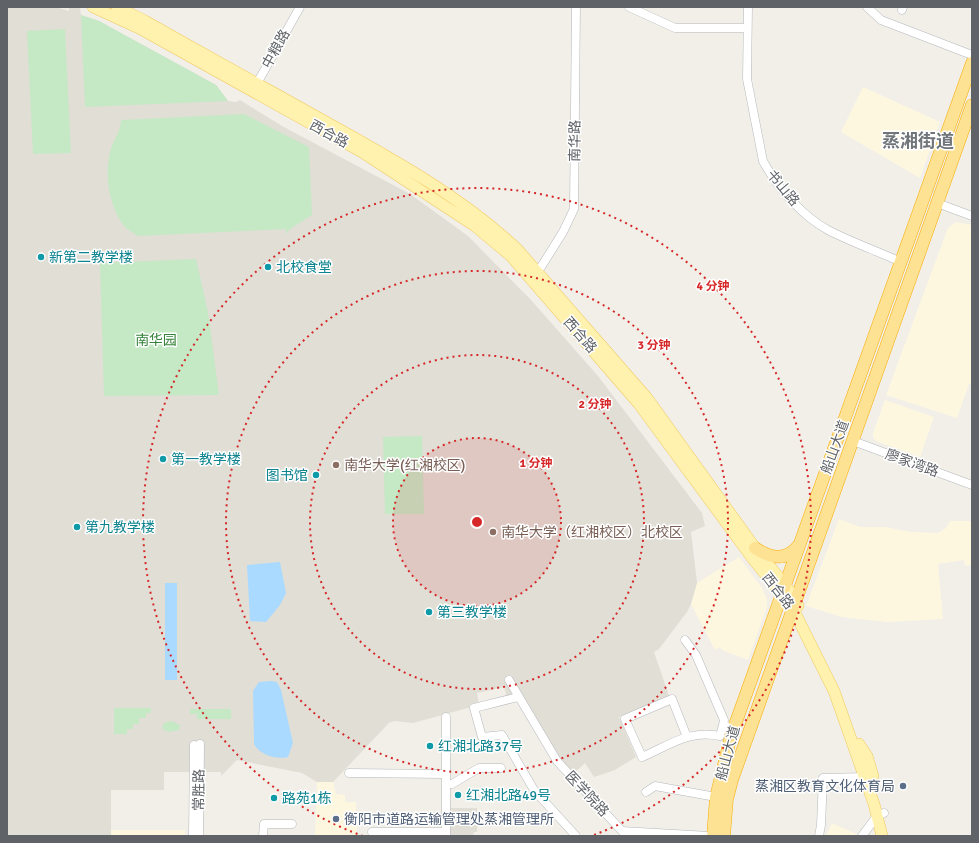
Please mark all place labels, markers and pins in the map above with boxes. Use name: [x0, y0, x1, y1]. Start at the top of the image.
place label: 新第二教学楼: [49, 249, 133, 266]
marker: 新第二教学楼: [36, 252, 46, 262]
place label: 北校食堂: [276, 259, 332, 276]
marker: 北校食堂: [263, 262, 273, 272]
place label: 第一教学楼: [171, 451, 241, 468]
marker: 第一教学楼: [158, 454, 168, 464]
place label: 南华大学(红湘校区): [344, 457, 465, 474]
marker: 南华大学(红湘校区): [331, 460, 341, 470]
place label: 图书馆: [266, 467, 308, 484]
marker: 图书馆: [311, 470, 321, 480]
centre of rings: [470, 515, 484, 529]
place label: 第九教学楼: [85, 519, 155, 536]
marker: 第九教学楼: [72, 522, 82, 532]
place label: 南华大学（红湘校区）北校区: [501, 524, 683, 541]
marker: 南华大学（红湘校区）北校区: [488, 527, 498, 537]
place label: 第三教学楼: [437, 604, 507, 621]
marker: 第三教学楼: [424, 607, 434, 617]
place label: 红湘北路37号: [438, 738, 523, 755]
marker: 红湘北路37号: [425, 741, 435, 751]
place label: 蒸湘区教育文化体育局: [755, 778, 895, 795]
marker: 蒸湘区教育文化体育局: [898, 781, 908, 791]
place label: 红湘北路49号: [466, 787, 551, 804]
place label: 路苑1栋: [282, 790, 332, 807]
marker: 红湘北路49号: [453, 790, 463, 800]
marker: 路苑1栋: [269, 793, 279, 803]
place label: 衡阳市道路运输管理处蒸湘管理所: [344, 811, 554, 828]
marker: 衡阳市道路运输管理处蒸湘管理所: [331, 814, 341, 824]

